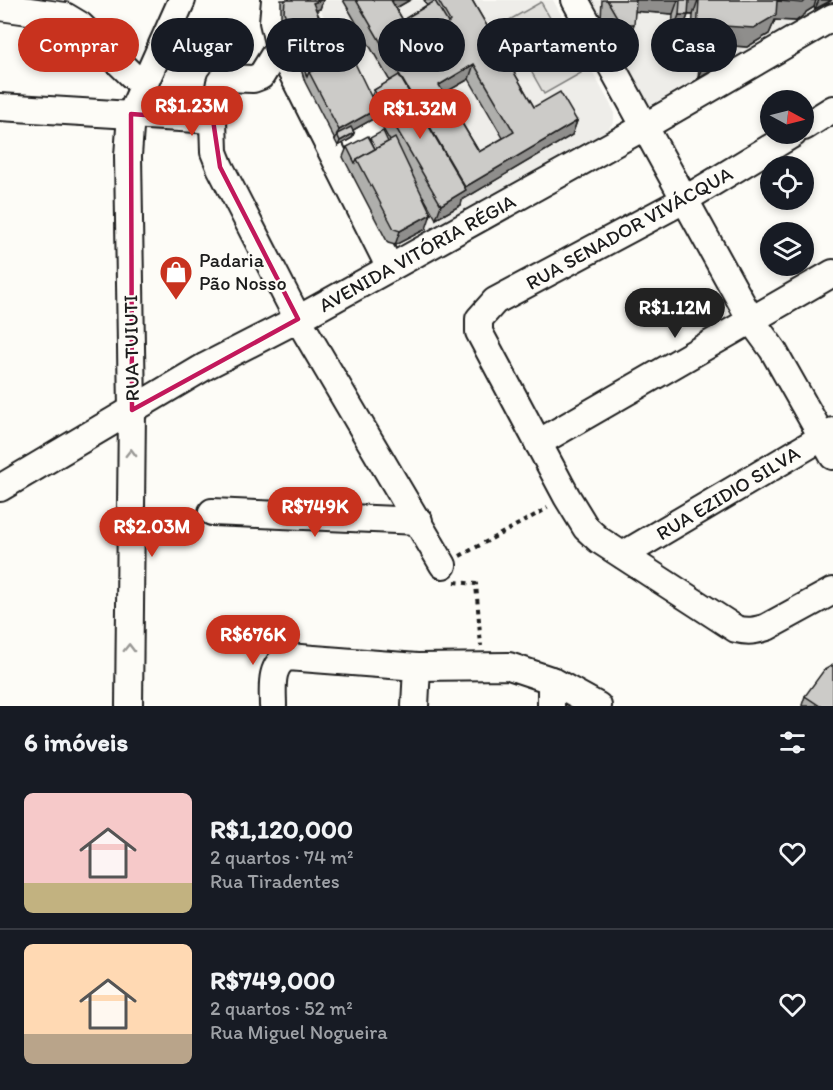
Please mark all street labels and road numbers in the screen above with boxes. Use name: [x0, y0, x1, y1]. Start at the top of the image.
street label: RUA SENADOR VIVÁCQUA: [521, 161, 737, 295]
street label: AVENIDA VITÓRIA RÉGIA: [314, 189, 520, 317]
street label: RUA TUIUTI: [118, 295, 144, 401]
street label: RUA EZIDIO SILVA: [652, 441, 804, 545]

